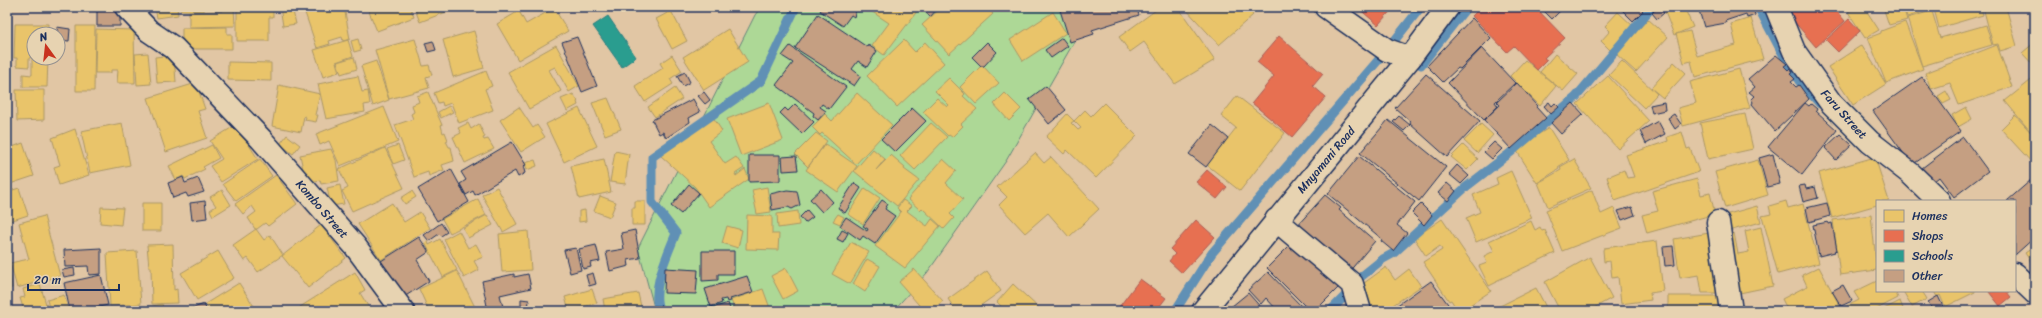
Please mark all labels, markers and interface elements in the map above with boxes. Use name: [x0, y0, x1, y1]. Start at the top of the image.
north arrow: [26, 26, 66, 66]
text: N: [36, 27, 50, 47]
street label: Faru Street: [1815, 84, 1873, 144]
street label: Mnyamani Road: [1291, 121, 1361, 199]
street label: Kombo Street: [290, 174, 354, 244]
legend: [1876, 200, 2016, 292]
text: Homes: [1912, 205, 1948, 227]
text: Shops: [1912, 225, 1943, 247]
text: Schools: [1912, 245, 1953, 267]
text: Other: [1912, 265, 1943, 287]
scale bar: [28, 266, 119, 292]
text: 20 m: [34, 269, 61, 291]

